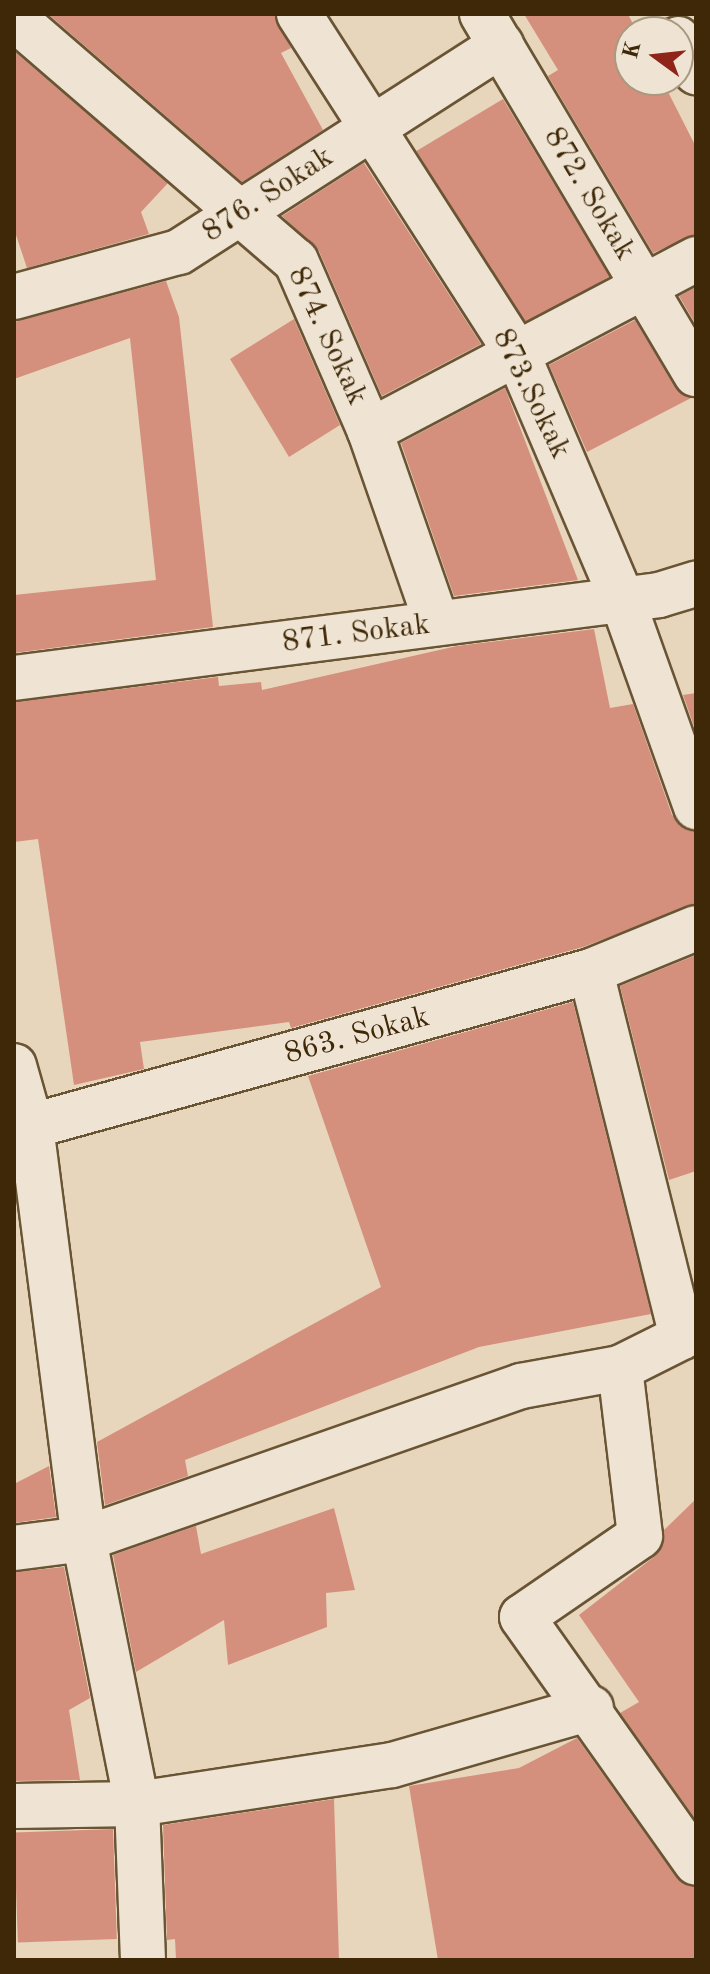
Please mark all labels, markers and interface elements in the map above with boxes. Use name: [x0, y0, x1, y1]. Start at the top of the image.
north arrow: [614, 16, 694, 96]
text: K: [620, 39, 646, 61]
street label: 872. Sokak: [535, 121, 643, 267]
street label: 876. Sokak: [196, 139, 340, 251]
street label: 874. Sokak: [279, 261, 375, 411]
street label: 873.Sokak: [484, 323, 578, 465]
street label: 871. Sokak: [280, 607, 432, 661]
street label: 863. Sokak: [281, 999, 433, 1073]

